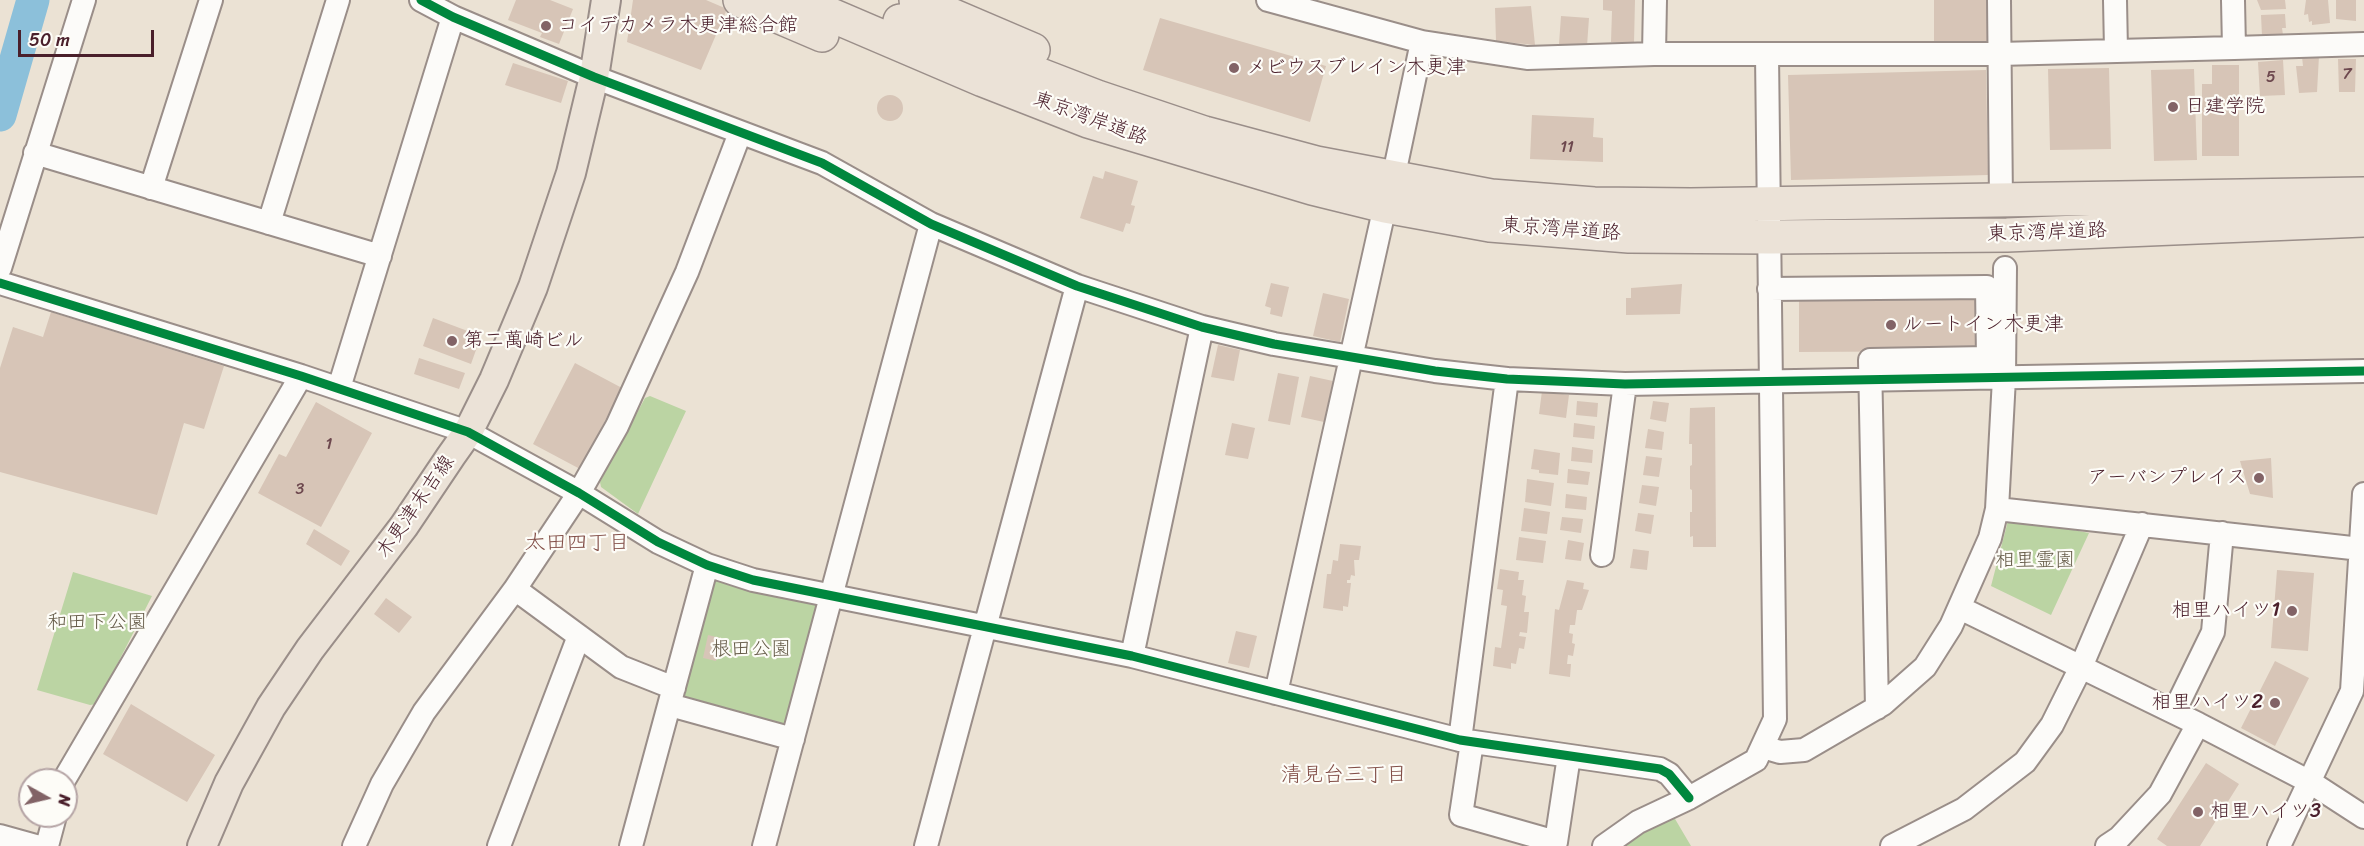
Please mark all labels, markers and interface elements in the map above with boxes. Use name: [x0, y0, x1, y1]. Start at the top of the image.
place label: コイデカメラ木更津総合館: [558, 14, 798, 38]
scale bar: [21, 18, 158, 56]
marker: コイデカメラ木更津総合館: [539, 19, 553, 33]
text: 50 m: [29, 24, 70, 56]
place label: メビウスブレイン木更津: [1246, 56, 1466, 80]
marker: メビウスブレイン木更津: [1227, 61, 1241, 75]
house number: 7: [2342, 65, 2352, 85]
house number: 5: [2266, 68, 2276, 88]
street label: 東京湾岸道路: [1030, 87, 1150, 151]
place label: 日建学院: [2185, 95, 2265, 119]
marker: 日建学院: [2166, 100, 2180, 114]
house number: 11: [1560, 138, 1574, 158]
street label: 東京湾岸道路: [1500, 214, 1622, 246]
street label: 東京湾岸道路: [1987, 219, 2107, 247]
place label: ルートイン木更津: [1903, 313, 2064, 337]
marker: ルートイン木更津: [1884, 318, 1898, 332]
place label: 第二萬崎ビル: [464, 329, 584, 353]
marker: 第二萬崎ビル: [445, 334, 459, 348]
house number: 1: [326, 435, 332, 455]
street label: 木更津末吉線: [372, 451, 460, 563]
place label: アーバンプレイス: [2088, 466, 2247, 490]
marker: アーバンプレイス: [2252, 471, 2266, 485]
house number: 3: [296, 480, 304, 500]
district label: 太田四丁目: [525, 531, 629, 557]
park label: 相里霊園: [1995, 549, 2075, 573]
place label: 相里ハイツ1: [2171, 599, 2280, 623]
marker: 相里ハイツ1: [2285, 604, 2299, 618]
park label: 和田下公園: [47, 611, 147, 635]
park label: 根田公園: [711, 638, 791, 662]
place label: 相里ハイツ2: [2151, 691, 2263, 715]
marker: 相里ハイツ2: [2268, 696, 2282, 710]
district label: 清見台三丁目: [1281, 763, 1407, 789]
north arrow: [18, 768, 78, 828]
text: N: [49, 793, 79, 808]
place label: 相里ハイツ3: [2210, 800, 2321, 824]
marker: 相里ハイツ3: [2191, 805, 2205, 819]

